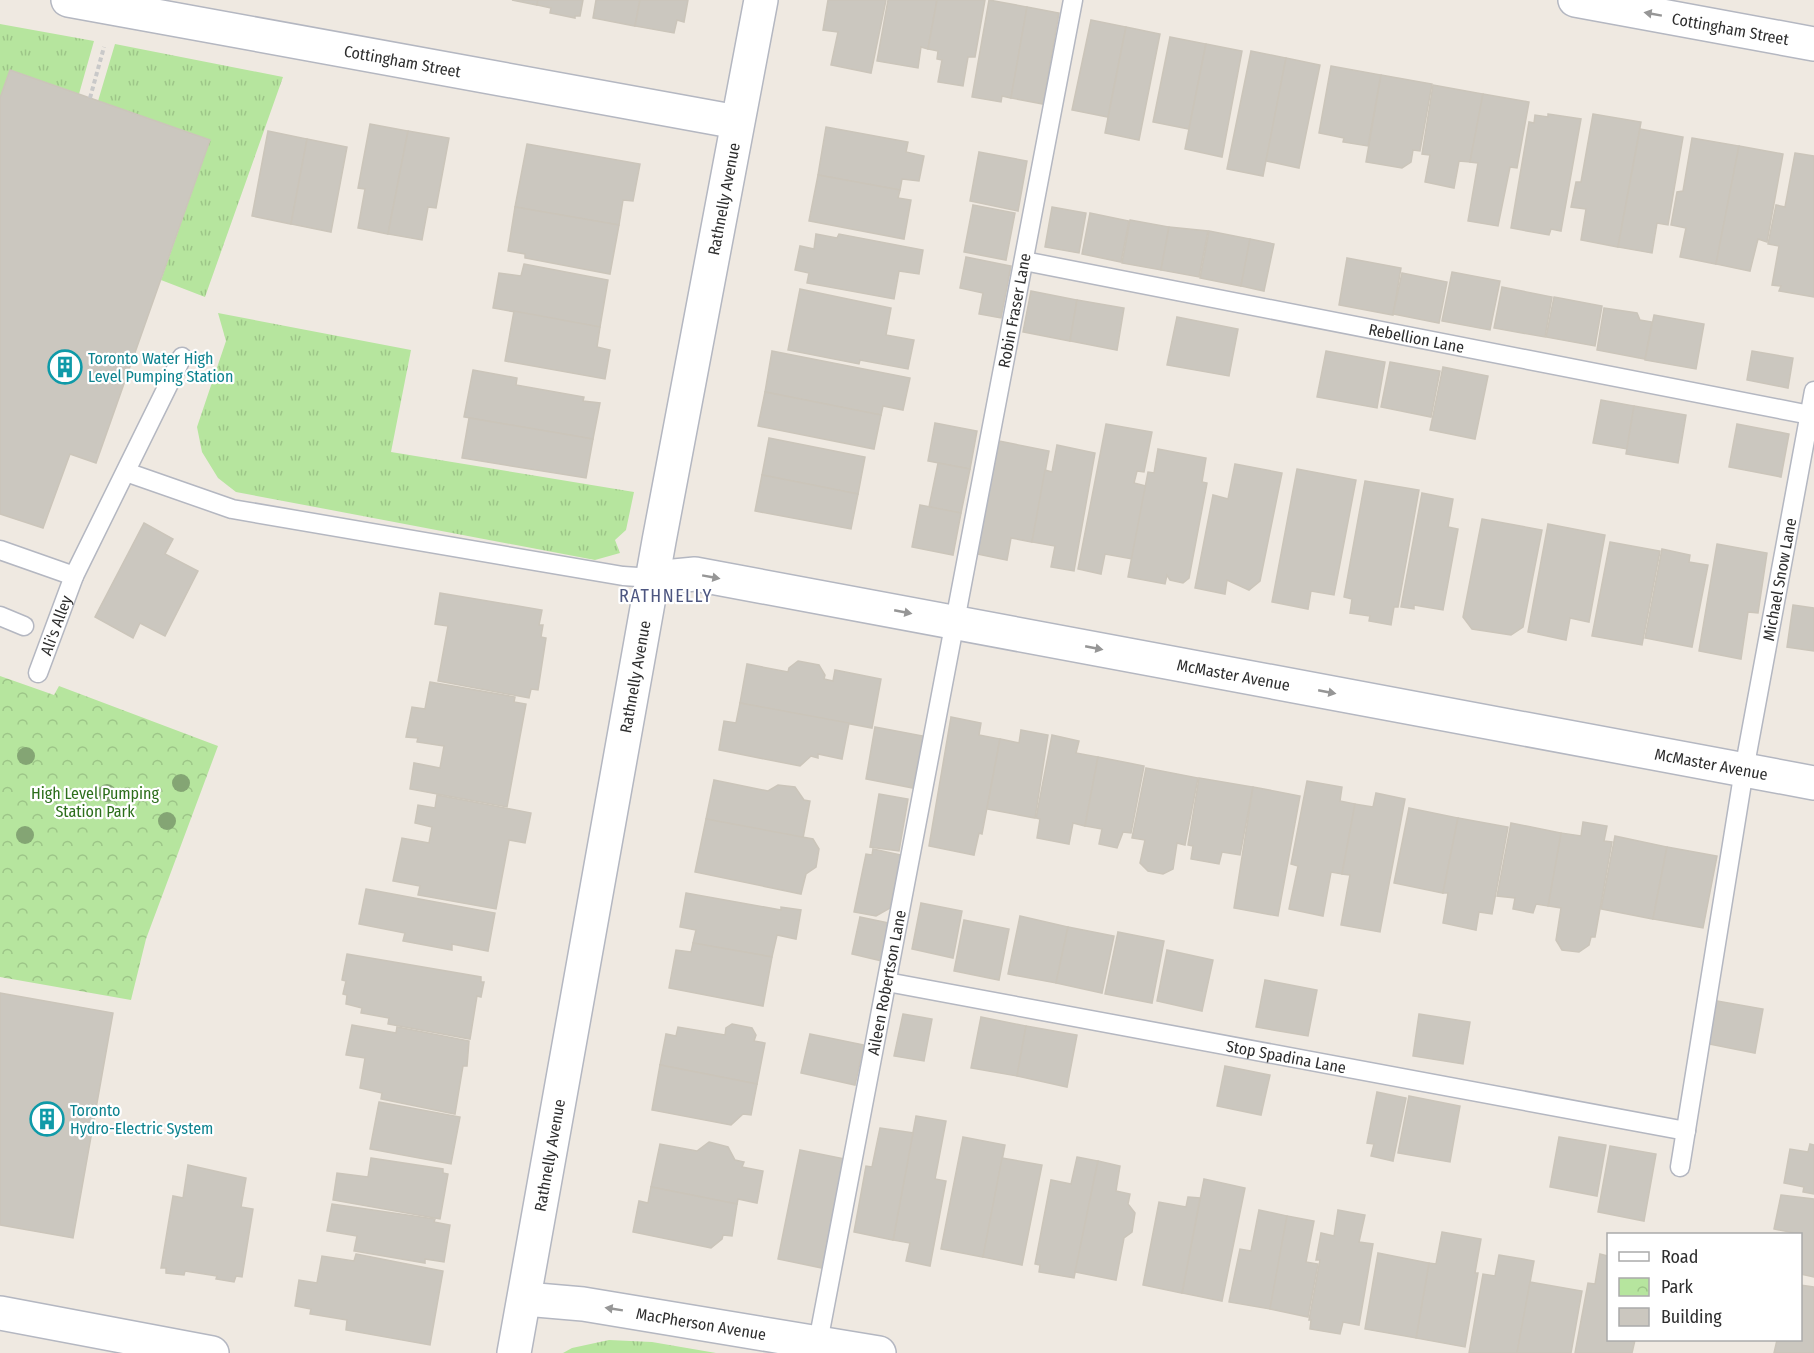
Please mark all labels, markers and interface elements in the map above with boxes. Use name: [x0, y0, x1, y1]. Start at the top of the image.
one-way arrow: [1644, 9, 1663, 18]
street label: Cottingham Street: [1670, 9, 1791, 49]
street label: Cottingham Street: [342, 42, 463, 82]
street label: Rathnelly Avenue: [704, 141, 744, 257]
street label: Robin Fraser Lane: [994, 252, 1035, 369]
street label: Rebellion Lane: [1367, 320, 1466, 357]
building icon: Toronto Water High Level Pumping Station: [47, 349, 83, 385]
place label: Toronto Water High Level Pumping Station: [88, 349, 233, 386]
street label: Michael Snow Lane: [1759, 516, 1800, 642]
one-way arrow: [701, 573, 720, 582]
district label: RATHNELLY: [619, 585, 713, 607]
street label: Ali's Alley: [36, 592, 76, 658]
one-way arrow: [893, 608, 912, 617]
street label: Rathnelly Avenue: [616, 619, 655, 734]
one-way arrow: [1085, 644, 1104, 653]
street label: McMaster Avenue: [1175, 655, 1292, 695]
one-way arrow: [1318, 688, 1337, 697]
street label: McMaster Avenue: [1653, 744, 1769, 784]
park label: High Level Pumping Station Park: [31, 784, 160, 821]
street label: Aileen Robertson Lane: [864, 908, 910, 1057]
street label: Stop Spadina Lane: [1224, 1036, 1348, 1077]
street label: Rathnelly Avenue: [530, 1097, 569, 1213]
building icon: Toronto Hydro-Electric System: [29, 1101, 65, 1137]
place label: Toronto Hydro-Electric System: [70, 1101, 213, 1138]
legend: [1607, 1233, 1802, 1341]
text: Road: [1661, 1246, 1698, 1268]
text: Park: [1661, 1276, 1694, 1298]
street label: MacPherson Avenue: [635, 1304, 768, 1344]
one-way arrow: [605, 1305, 624, 1314]
text: Building: [1661, 1306, 1722, 1328]

